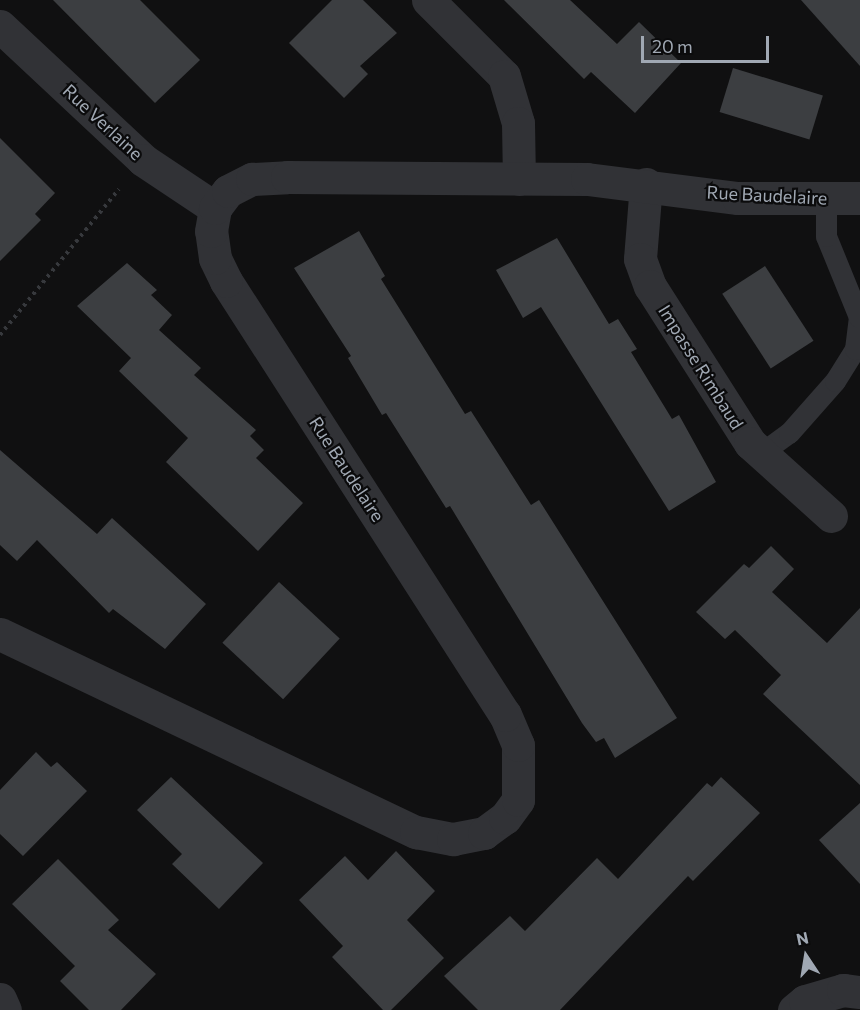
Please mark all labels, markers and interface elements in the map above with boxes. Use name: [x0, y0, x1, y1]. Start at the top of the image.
scale bar: [644, 24, 772, 62]
text: 20 m: [652, 35, 693, 57]
street label: Rue Verlaine: [59, 80, 147, 164]
street label: Rue Baudelaire: [706, 181, 828, 209]
street label: Impasse Rimbaud: [654, 301, 748, 433]
street label: Rue Baudelaire: [305, 412, 389, 526]
north arrow: [776, 926, 836, 986]
text: N: [794, 927, 810, 948]

